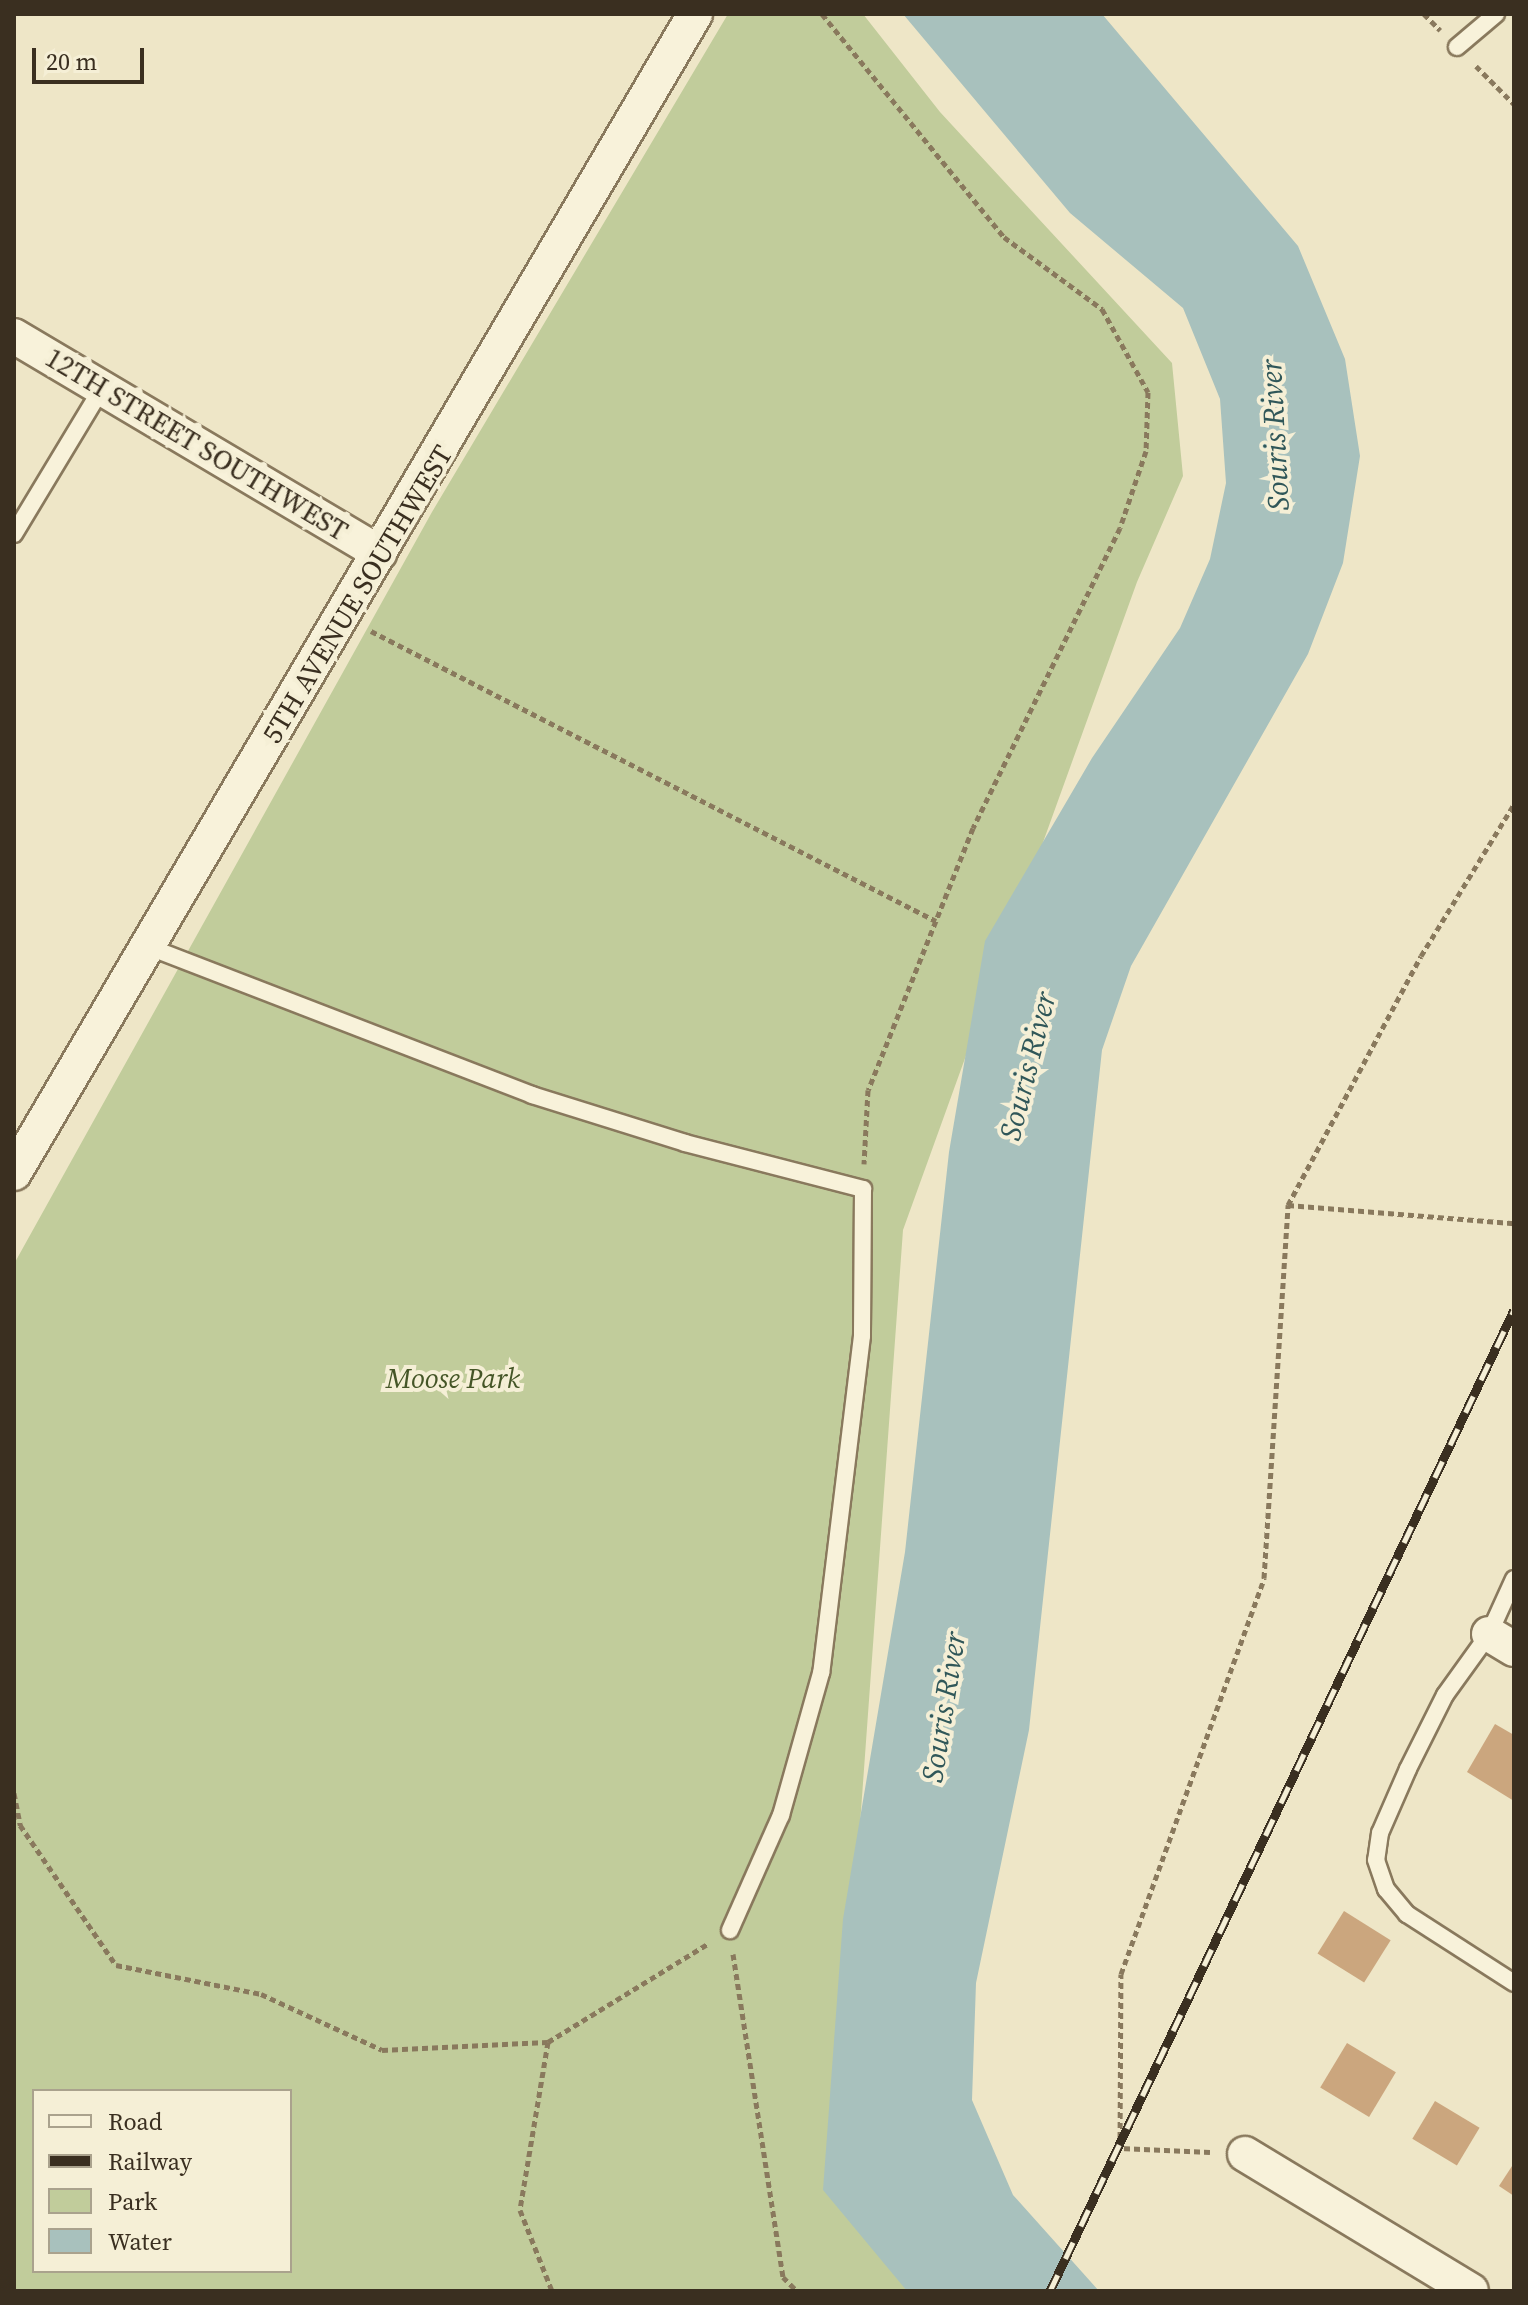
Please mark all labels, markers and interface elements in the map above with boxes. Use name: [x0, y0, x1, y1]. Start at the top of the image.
scale bar: [36, 32, 148, 82]
text: 20 m: [46, 45, 97, 78]
street label: 12TH STREET SOUTHWEST: [39, 340, 355, 548]
water label: Souris River: [1253, 358, 1297, 512]
street label: 5TH AVENUE SOUTHWEST: [255, 439, 459, 749]
water label: Souris River: [992, 988, 1064, 1144]
park label: Moose Park: [386, 1361, 520, 1395]
water label: Souris River: [914, 1629, 974, 1785]
legend: [32, 2089, 292, 2273]
text: Road: [108, 2105, 162, 2138]
text: Railway: [108, 2145, 192, 2178]
text: Park: [108, 2185, 157, 2218]
text: Water: [108, 2225, 172, 2258]

